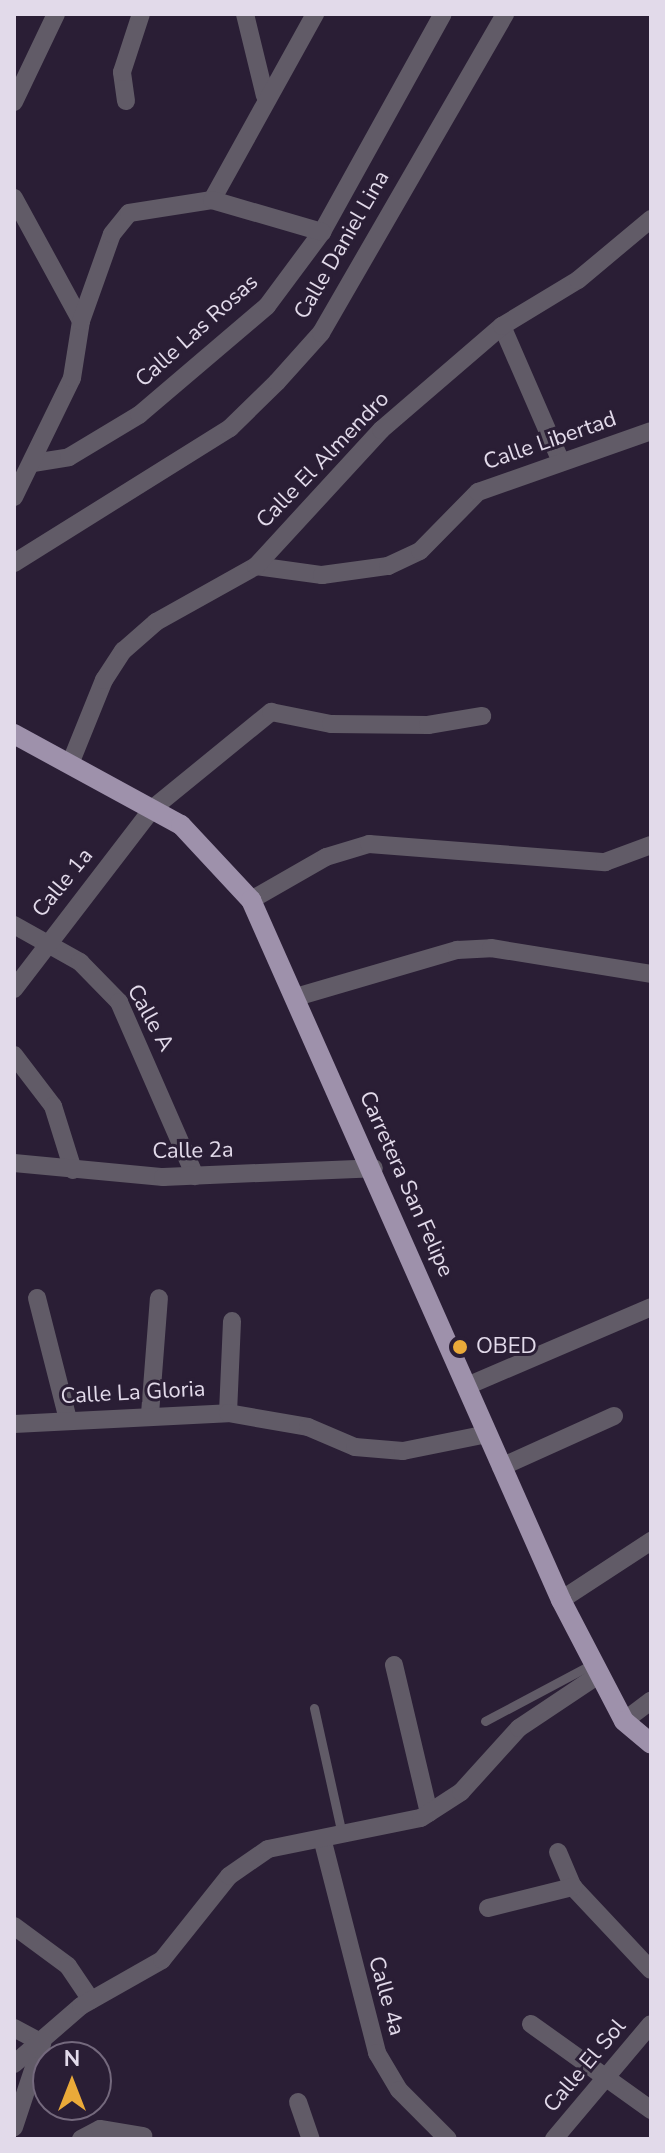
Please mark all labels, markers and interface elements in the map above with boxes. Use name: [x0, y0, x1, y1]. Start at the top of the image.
street label: Calle Daniel Lina: [289, 166, 395, 324]
street label: Calle Las Rosas: [130, 269, 264, 393]
street label: Calle El Almendro: [251, 386, 395, 534]
street label: Calle Libertad: [480, 406, 620, 476]
street label: Calle 1a: [27, 843, 99, 923]
street label: Calle A: [121, 980, 179, 1056]
street label: Carretera San Felipe: [353, 1087, 459, 1281]
street label: Calle 2a: [152, 1137, 234, 1165]
place label: OBED: [476, 1334, 537, 1360]
marker: OBED: [451, 1338, 469, 1356]
street label: Calle La Gloria: [60, 1376, 206, 1410]
street label: Calle 4a: [362, 1953, 410, 2039]
street label: Calle El Sol: [538, 2014, 632, 2118]
north arrow: [32, 2041, 112, 2121]
text: N: [64, 2044, 80, 2074]

